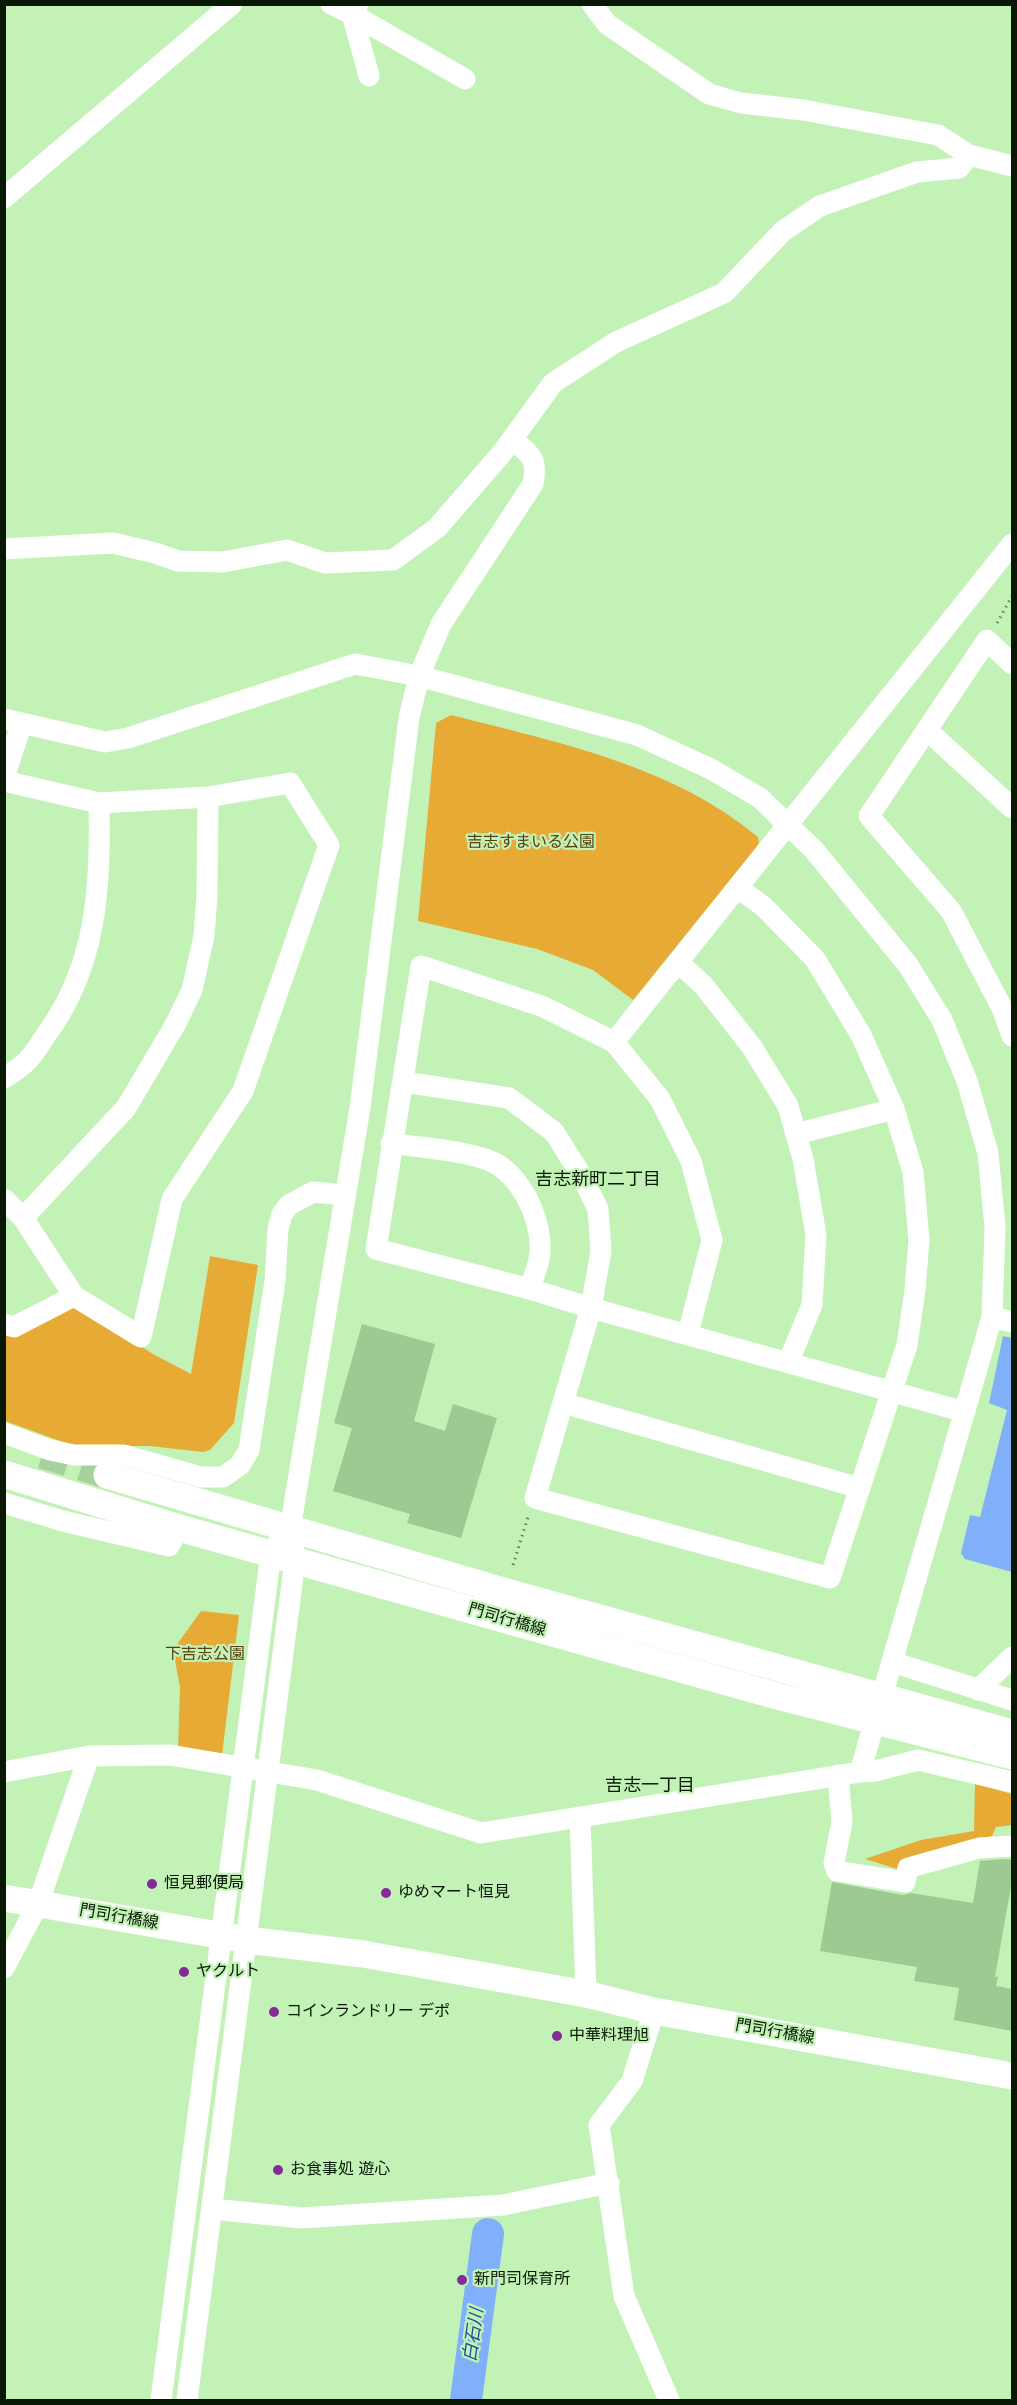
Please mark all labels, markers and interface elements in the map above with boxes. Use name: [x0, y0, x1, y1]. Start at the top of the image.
park label: 吉志すまいる公園: [467, 833, 595, 853]
district label: 吉志新町二丁目: [535, 1169, 661, 1191]
street label: 門司行橋線: [466, 1600, 548, 1640]
park label: 下吉志公園: [165, 1645, 245, 1665]
district label: 吉志一丁目: [605, 1775, 695, 1797]
place label: 恒見郵便局: [164, 1874, 244, 1894]
marker: 恒見郵便局: [145, 1877, 159, 1891]
place label: ゆめマート恒見: [398, 1883, 510, 1903]
marker: ゆめマート恒見: [379, 1886, 393, 1900]
street label: 門司行橋線: [78, 1901, 160, 1933]
place label: ヤクルト: [196, 1962, 260, 1982]
marker: ヤクルト: [177, 1965, 191, 1979]
place label: コインランドリー デポ: [286, 2002, 450, 2022]
marker: コインランドリー デポ: [267, 2005, 281, 2019]
street label: 門司行橋線: [734, 2016, 816, 2048]
place label: 中華料理旭: [569, 2026, 649, 2046]
marker: 中華料理旭: [550, 2029, 564, 2043]
place label: お食事処 遊心: [290, 2160, 390, 2180]
marker: お食事処 遊心: [271, 2163, 285, 2177]
place label: 新門司保育所: [474, 2270, 570, 2290]
marker: 新門司保育所: [455, 2273, 469, 2287]
water label: 白石川: [460, 2307, 488, 2363]

